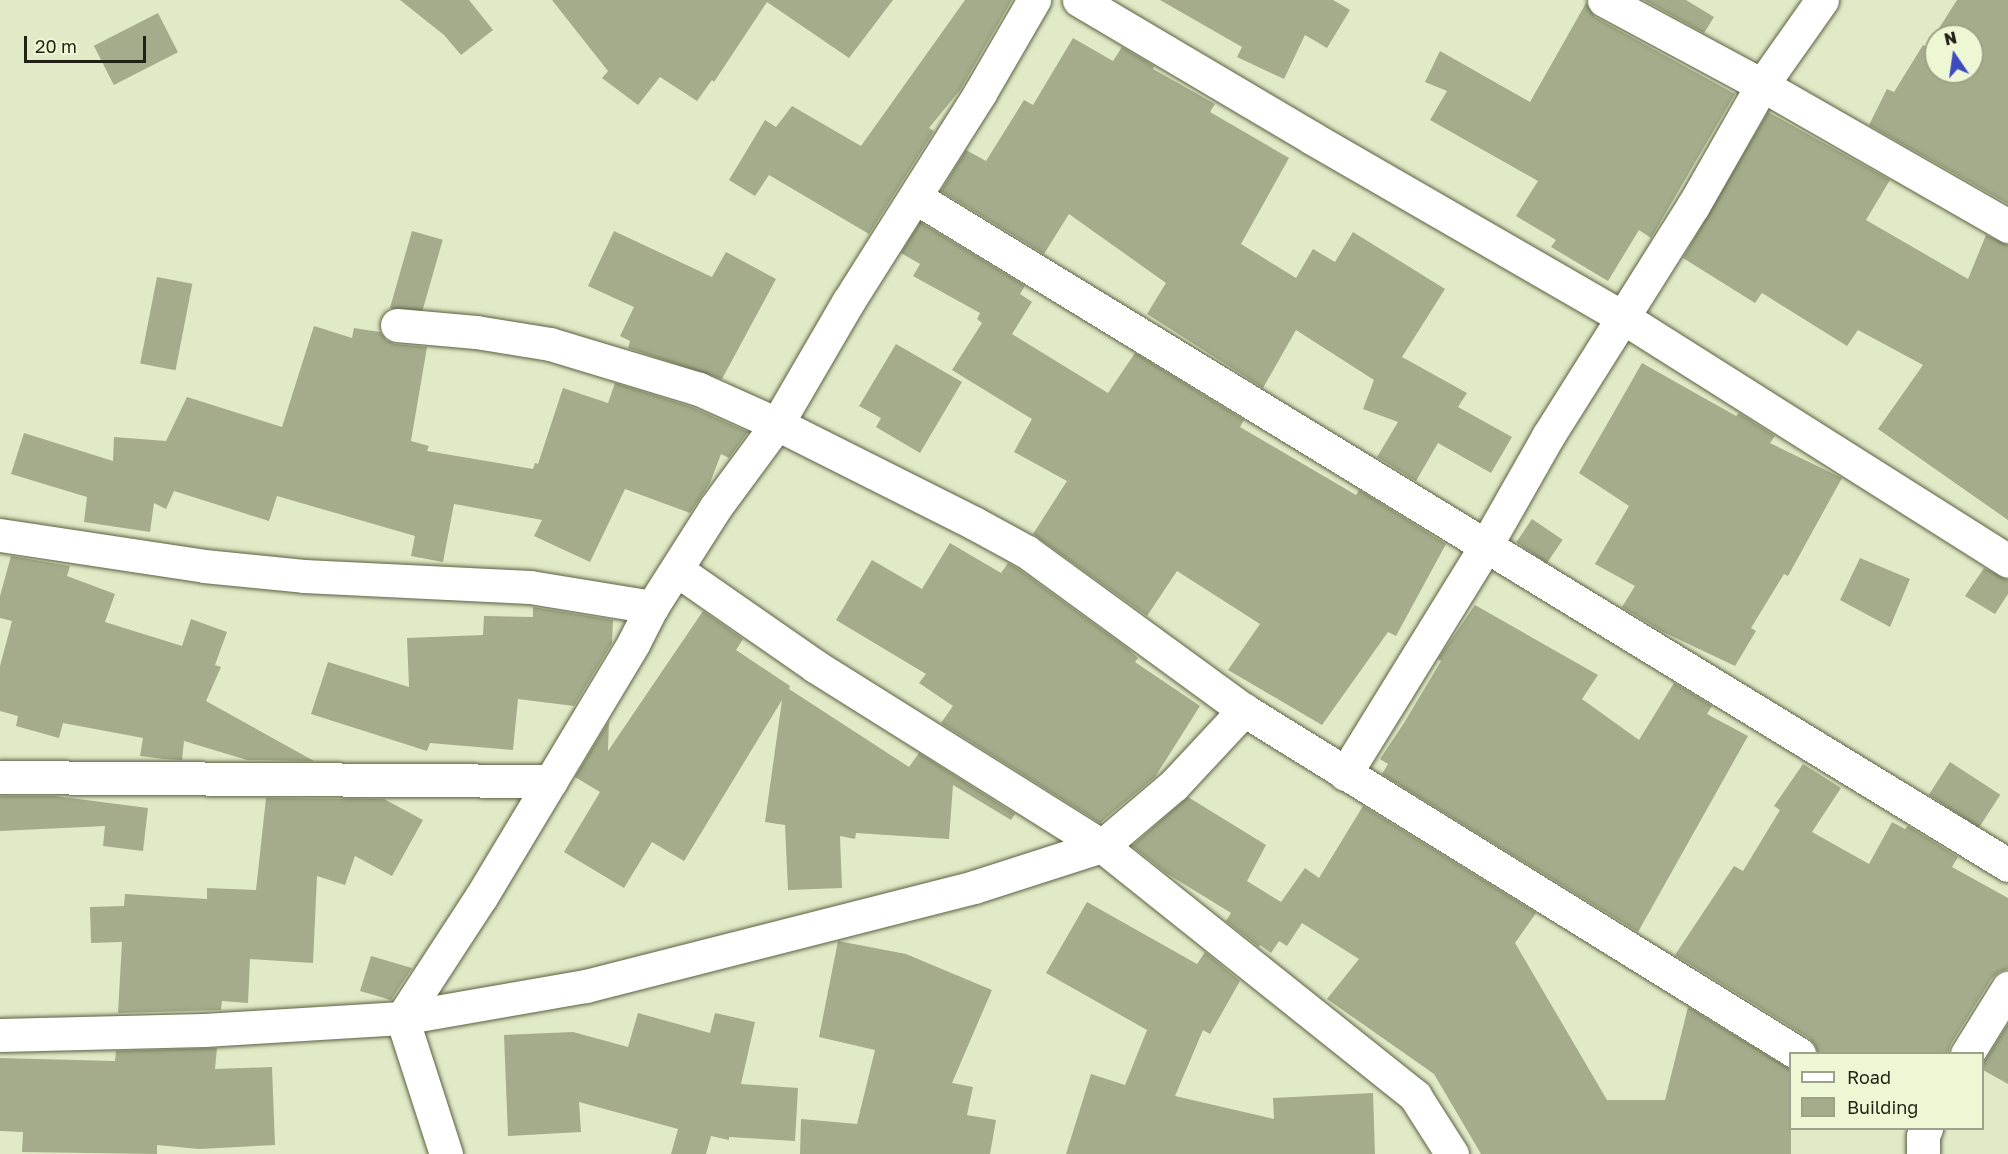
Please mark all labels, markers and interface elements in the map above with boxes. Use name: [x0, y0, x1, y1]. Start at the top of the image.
scale bar: [27, 24, 148, 62]
north arrow: [1924, 24, 1984, 84]
text: N: [1942, 27, 1959, 50]
text: 20 m: [35, 35, 77, 57]
legend: [1789, 1052, 1984, 1130]
text: Road: [1847, 1066, 1891, 1088]
text: Building: [1847, 1096, 1918, 1118]

